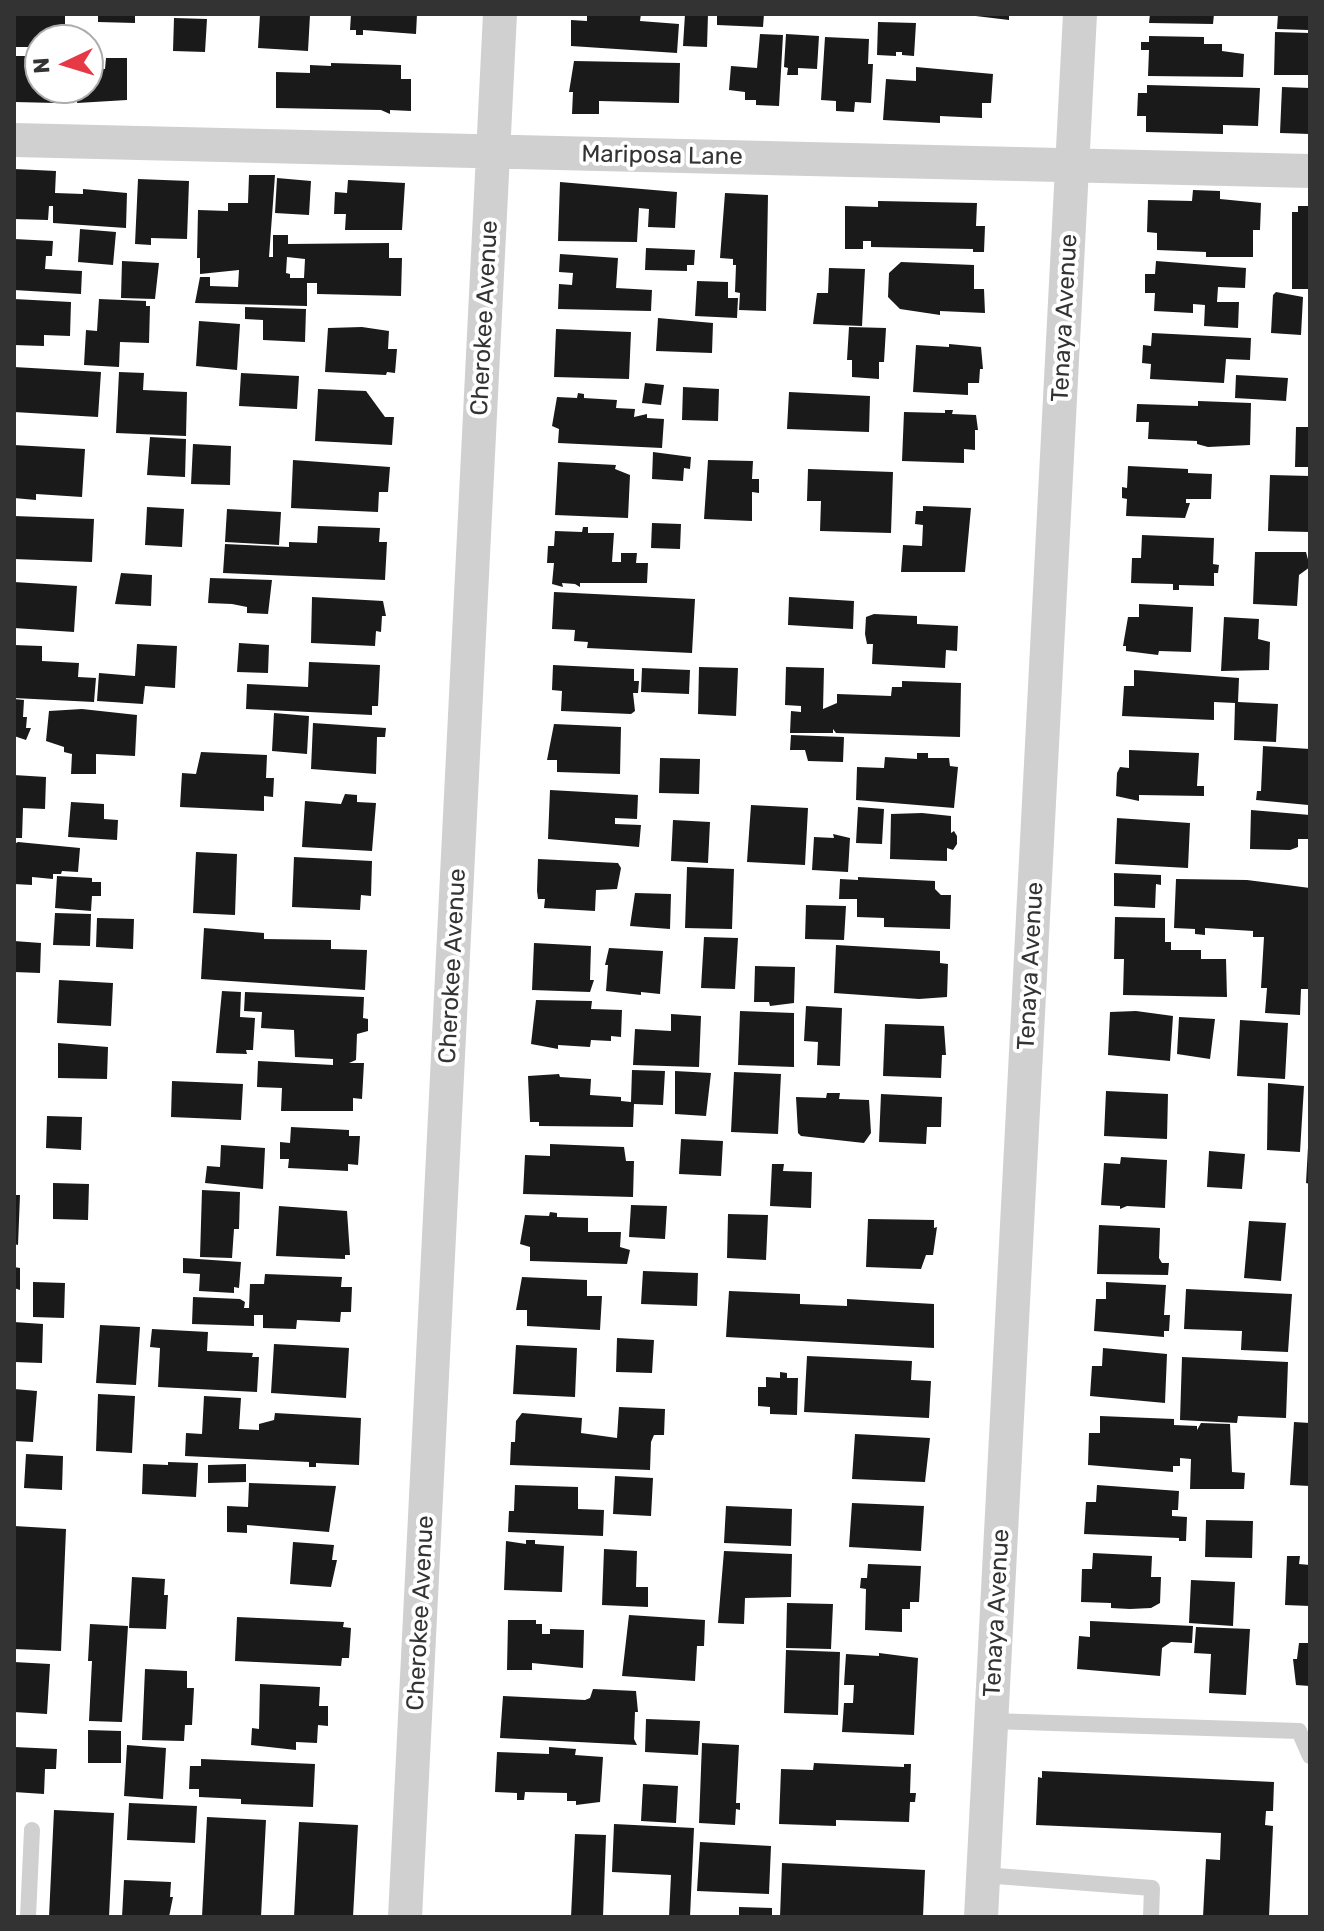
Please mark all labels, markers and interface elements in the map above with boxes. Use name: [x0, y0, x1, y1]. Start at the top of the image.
north arrow: [24, 24, 104, 104]
text: N: [28, 57, 56, 74]
street label: Mariposa Lane: [581, 140, 743, 172]
street label: Cherokee Avenue: [466, 220, 504, 416]
street label: Tenaya Avenue: [1046, 233, 1084, 403]
street label: Cherokee Avenue: [434, 868, 472, 1064]
street label: Tenaya Avenue: [1012, 881, 1050, 1051]
street label: Cherokee Avenue: [402, 1515, 440, 1711]
street label: Tenaya Avenue: [978, 1528, 1016, 1698]

